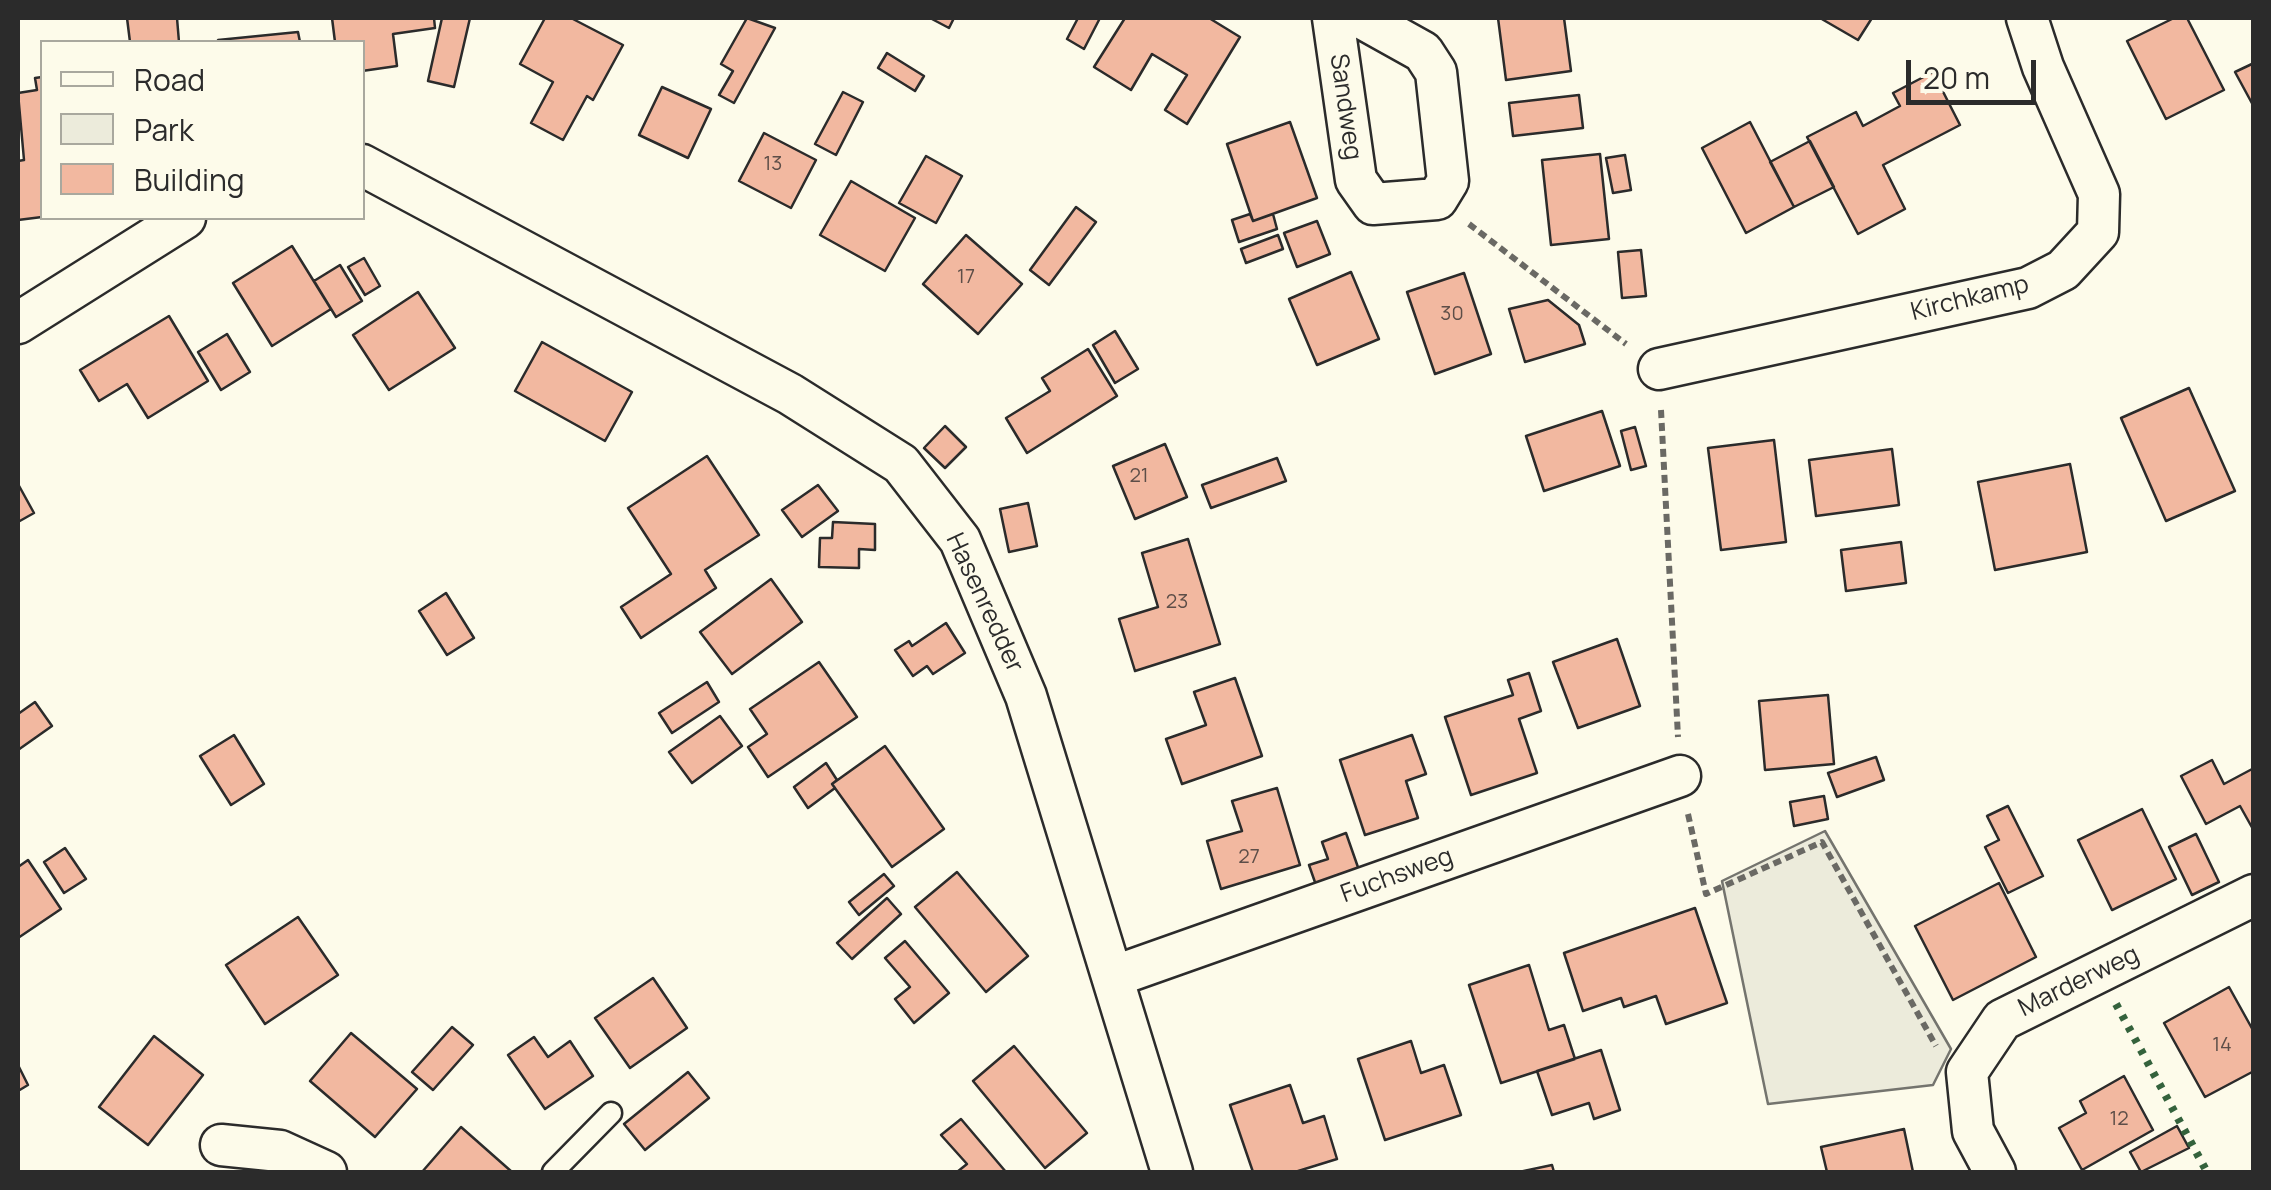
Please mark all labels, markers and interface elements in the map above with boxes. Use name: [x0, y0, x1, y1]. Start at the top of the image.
legend: [40, 40, 365, 220]
scale bar: [1911, 40, 2041, 102]
street label: Sandweg: [1323, 52, 1367, 162]
text: 20 m: [1923, 57, 1990, 98]
text: Road: [134, 59, 205, 100]
text: Park: [134, 109, 194, 150]
house number: 13: [764, 152, 782, 176]
text: Building: [134, 159, 245, 200]
house number: 17: [957, 265, 975, 289]
street label: Kirchkamp: [1908, 270, 2032, 328]
house number: 30: [1440, 302, 1464, 326]
house number: 21: [1129, 464, 1149, 488]
street label: Hasenredder: [939, 529, 1029, 677]
house number: 23: [1166, 590, 1188, 614]
street label: Fuchsweg: [1337, 842, 1457, 910]
house number: 27: [1238, 845, 1260, 869]
street label: Marderweg: [2014, 940, 2144, 1024]
house number: 14: [2212, 1033, 2232, 1057]
house number: 12: [2109, 1107, 2129, 1131]

